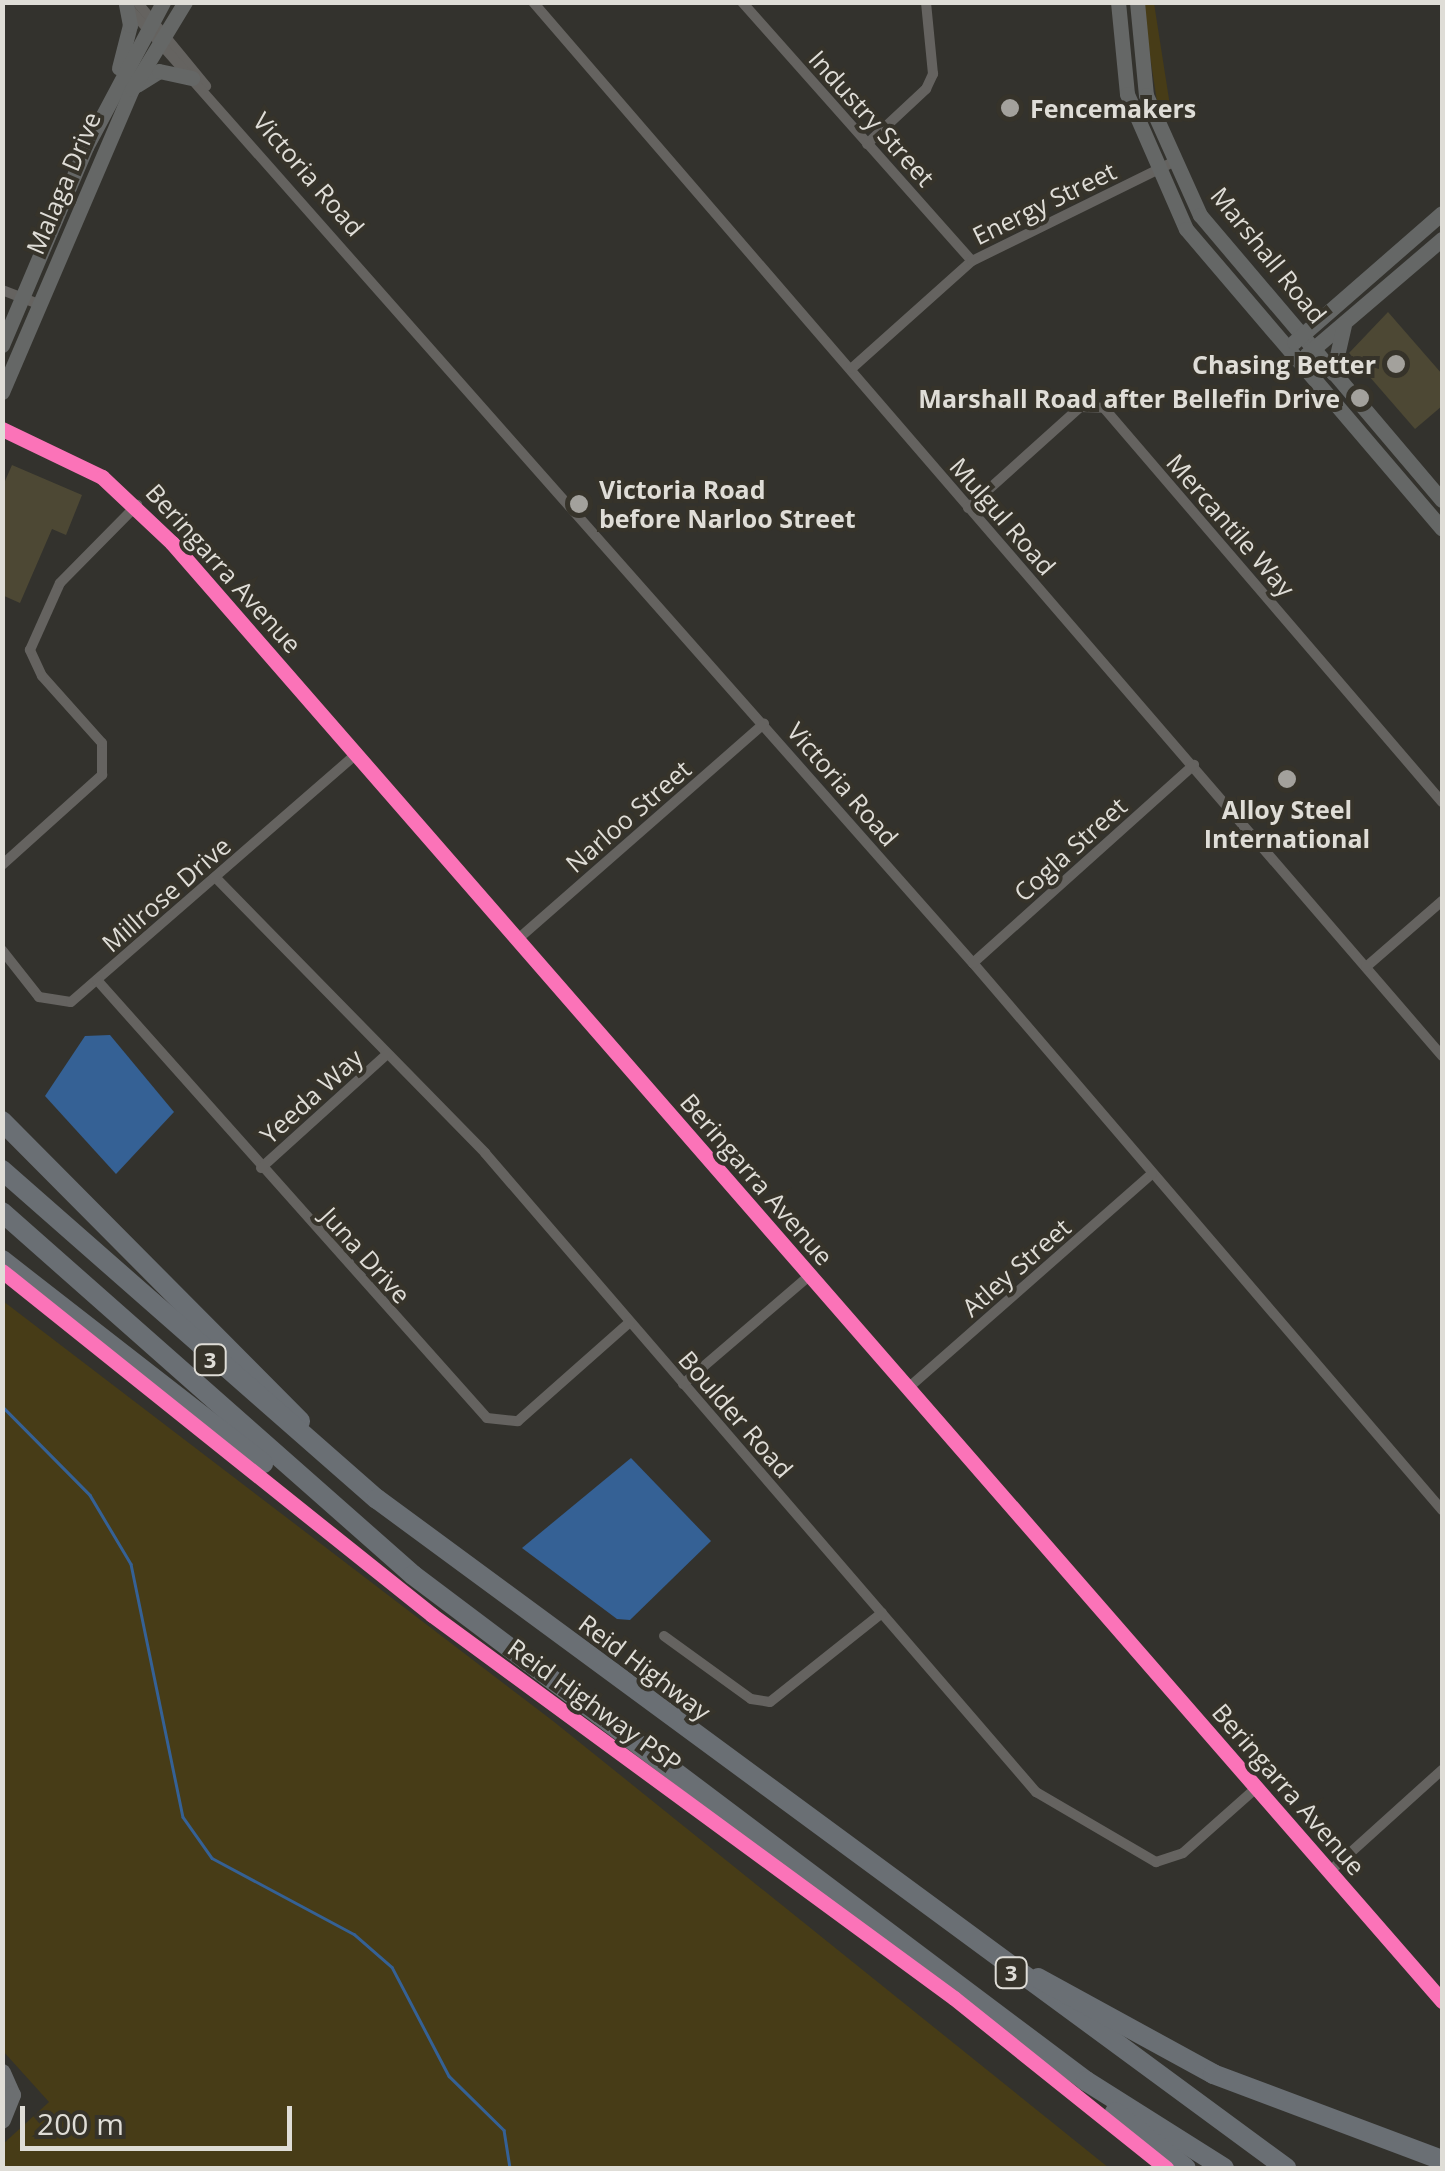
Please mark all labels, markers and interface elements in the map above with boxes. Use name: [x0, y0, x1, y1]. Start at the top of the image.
street label: Industry Street: [803, 44, 941, 192]
place label: Fencemakers: [1030, 93, 1196, 123]
marker: Fencemakers: [999, 97, 1021, 119]
street label: Victoria Road: [247, 106, 371, 242]
street label: Malaga Drive: [20, 107, 106, 259]
street label: Energy Street: [967, 155, 1121, 251]
street label: Marshall Road: [1205, 181, 1333, 329]
place label: Chasing Better: [1192, 349, 1376, 379]
marker: Chasing Better: [1385, 353, 1407, 375]
place label: Marshall Road after Bellefin Drive: [918, 383, 1340, 413]
marker: Marshall Road after Bellefin Drive: [1349, 387, 1371, 409]
street label: Mercantile Way: [1161, 447, 1301, 603]
street label: Mulgul Road: [944, 451, 1062, 581]
place label: Victoria Road before Narloo Street: [599, 475, 856, 534]
street label: Beringarra Avenue: [140, 477, 308, 659]
marker: Victoria Road before Narloo Street: [568, 493, 590, 515]
street label: Victoria Road: [781, 716, 905, 852]
street label: Narloo Street: [559, 754, 697, 878]
marker: Alloy Steel International: [1276, 768, 1298, 790]
street label: Cogla Street: [1008, 791, 1132, 907]
place label: Alloy Steel International: [1204, 795, 1370, 854]
street label: Millrose Drive: [96, 830, 236, 958]
street label: Yeeda Way: [254, 1042, 368, 1150]
street label: Beringarra Avenue: [674, 1087, 840, 1271]
street label: Juna Drive: [315, 1201, 417, 1309]
street label: Atley Street: [956, 1212, 1076, 1322]
road number: 3: [192, 1343, 228, 1377]
street label: Boulder Road: [673, 1344, 799, 1484]
street label: Reid Highway: [573, 1608, 717, 1726]
street label: Reid Highway PSP: [502, 1632, 688, 1778]
street label: Beringarra Avenue: [1206, 1697, 1372, 1881]
road number: 3: [994, 1956, 1028, 1990]
scale bar: [25, 2086, 298, 2148]
text: 200 m: [37, 2103, 124, 2144]

